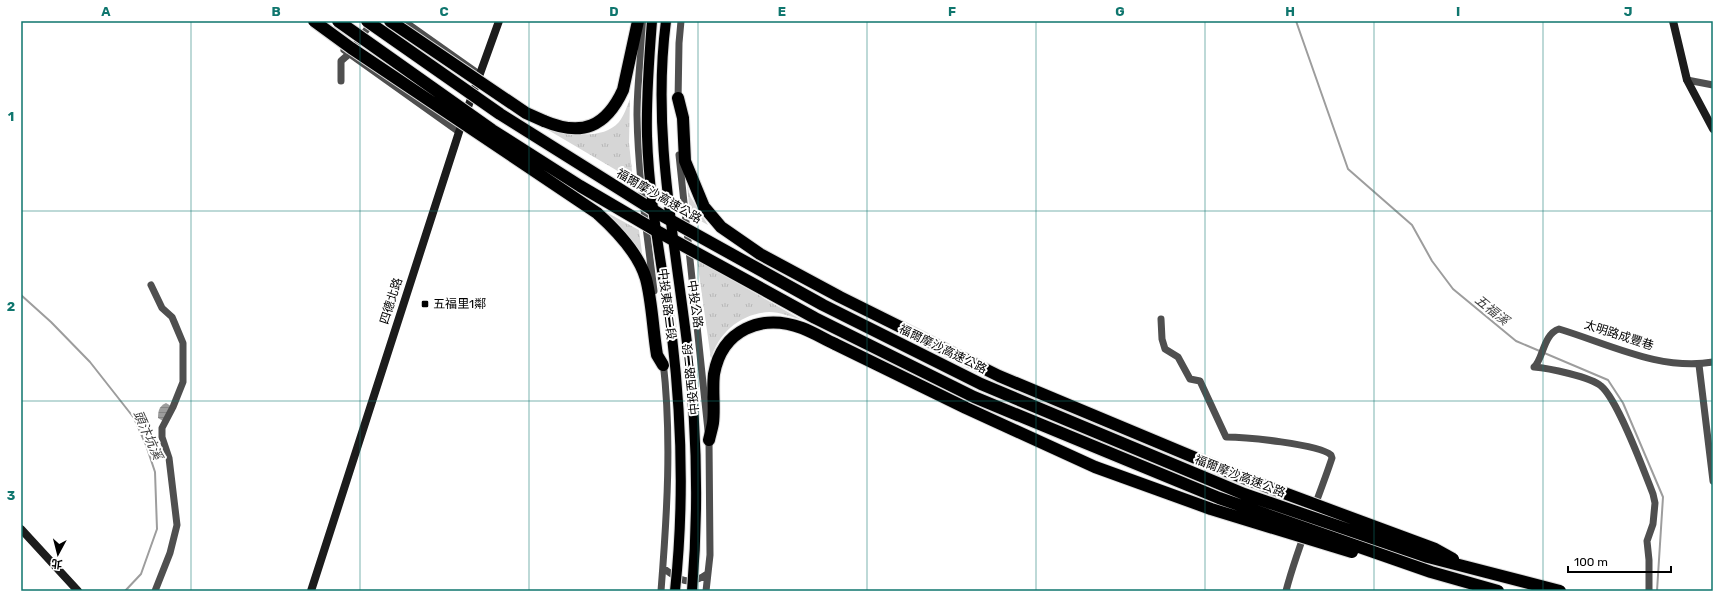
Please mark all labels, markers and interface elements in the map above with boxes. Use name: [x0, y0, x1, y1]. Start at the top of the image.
text: A: [101, 4, 111, 19]
text: B: [271, 4, 281, 19]
text: C: [439, 4, 449, 19]
text: D: [609, 4, 619, 19]
text: E: [778, 4, 786, 19]
text: F: [948, 4, 956, 19]
text: G: [1115, 4, 1125, 19]
text: H: [1285, 4, 1295, 19]
text: I: [1456, 4, 1460, 19]
text: J: [1624, 4, 1632, 19]
text: 1: [8, 109, 14, 124]
street label: 福爾摩沙高速公路: [614, 166, 704, 226]
street label: 中投東路二段: [656, 267, 678, 341]
street label: 四德北路: [377, 276, 405, 326]
street label: 中投公路: [685, 279, 705, 329]
water label: 五福溪: [1472, 292, 1513, 329]
place label: 五福里1鄰: [433, 297, 486, 311]
text: 2: [7, 299, 15, 314]
marker: 五福里1鄰: [420, 299, 430, 309]
street label: 太明路成豐巷: [1583, 317, 1655, 353]
street label: 福爾摩沙高速公路: [897, 322, 989, 376]
street label: 中投西路二段: [680, 342, 702, 416]
water label: 頭汴坑溪: [131, 408, 166, 464]
street label: 福爾摩沙高速公路: [1193, 452, 1287, 500]
text: 3: [7, 488, 16, 503]
north arrow: [38, 534, 78, 574]
scale bar: [1568, 548, 1671, 574]
text: 100 m: [1574, 555, 1608, 569]
text: 北: [51, 556, 63, 571]

